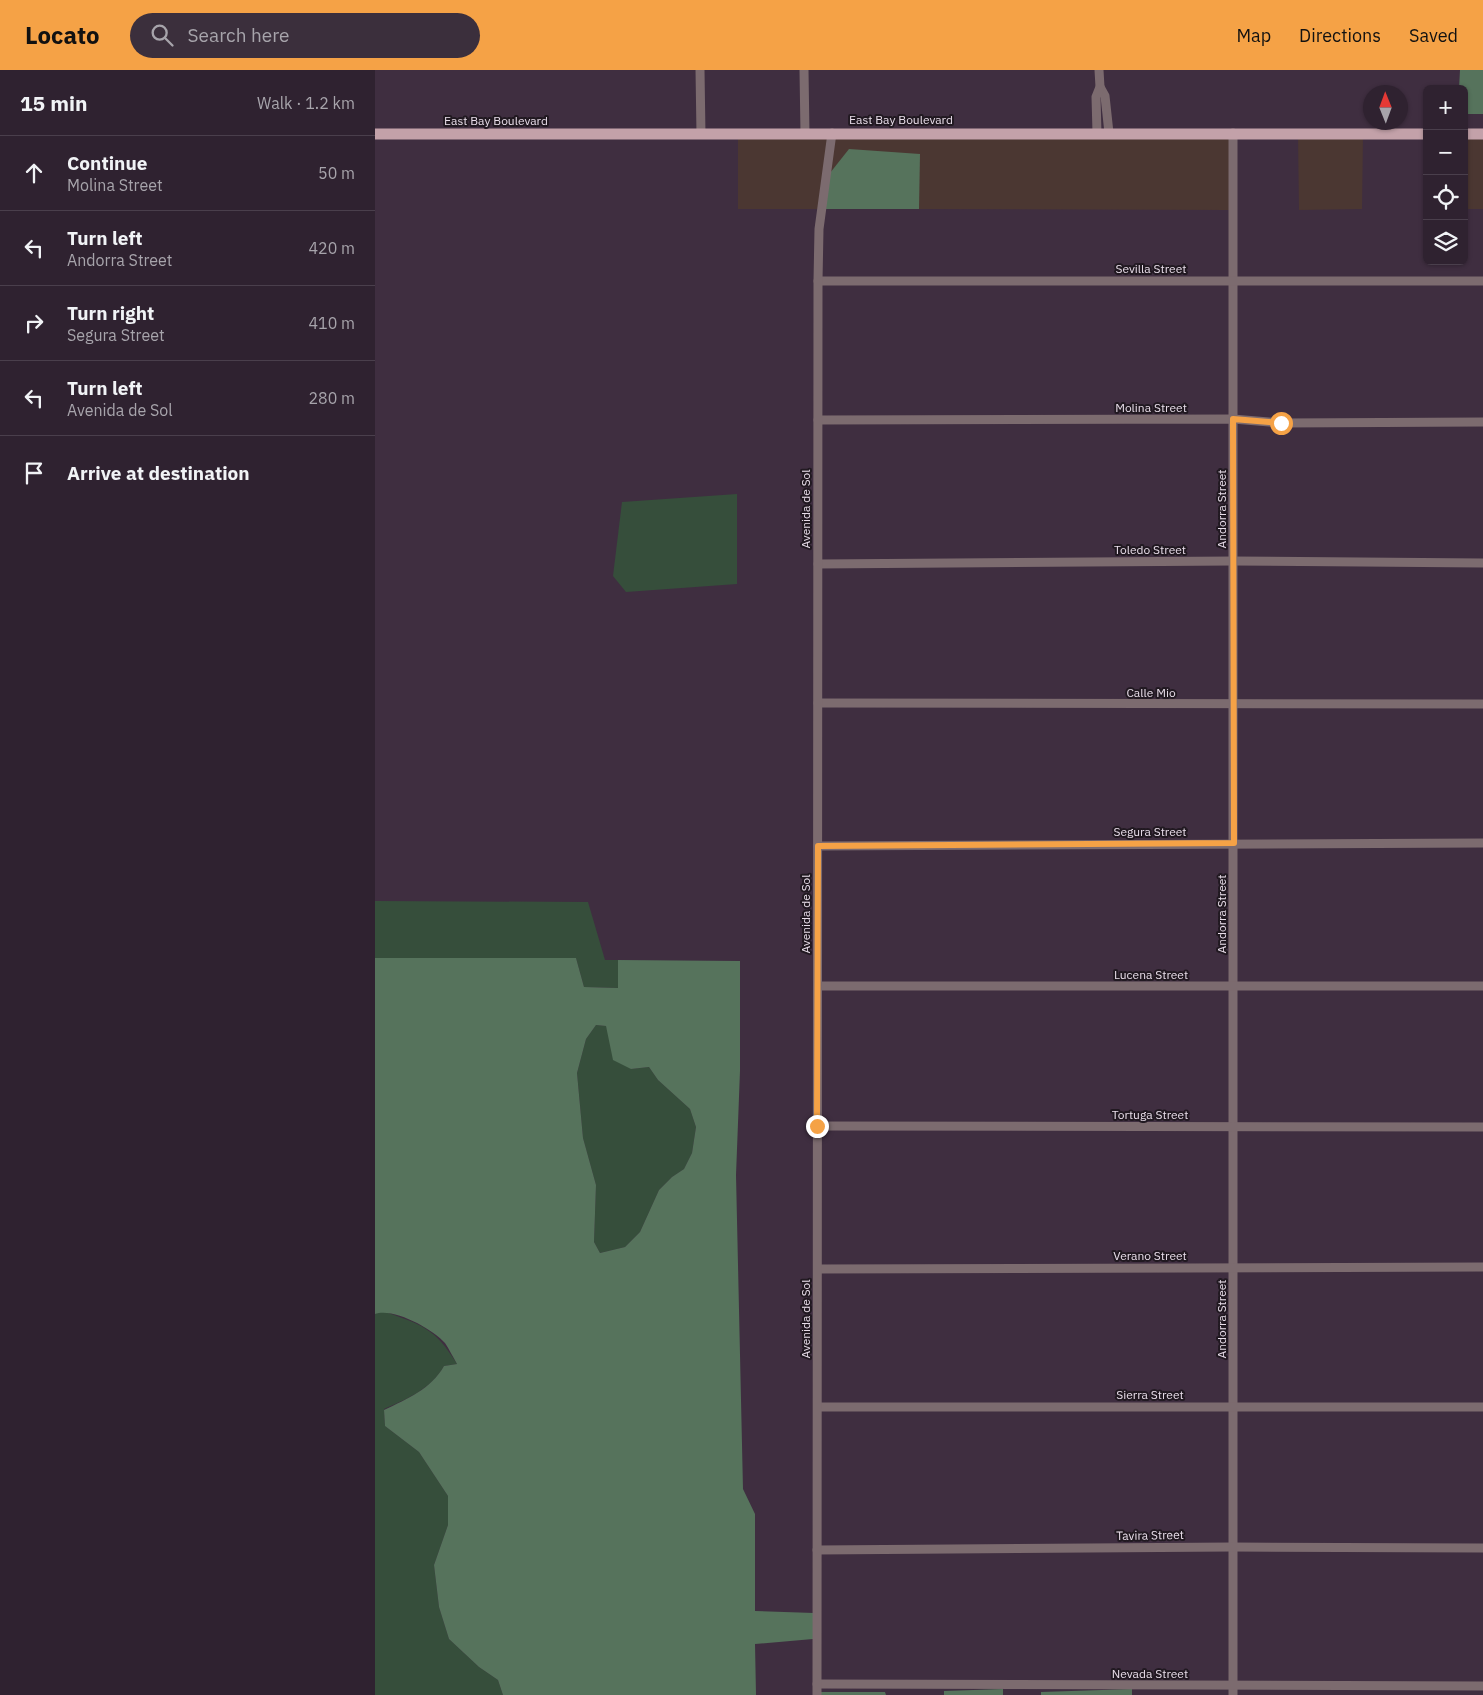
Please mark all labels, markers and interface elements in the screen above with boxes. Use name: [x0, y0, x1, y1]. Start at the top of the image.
search box: [130, 13, 480, 58]
text: Locato: [25, 19, 100, 51]
icon: search: [148, 21, 176, 49]
text: Search here: [188, 23, 289, 47]
text: Map: [1236, 24, 1271, 47]
text: Directions: [1299, 24, 1381, 47]
text: Saved: [1409, 24, 1458, 47]
north arrow: [1363, 85, 1408, 130]
map controls: [1423, 85, 1468, 265]
button: +: [1423, 85, 1468, 130]
text: 15 min: [20, 89, 87, 117]
text: Walk · 1.2 km: [257, 93, 355, 113]
street label: East Bay Boulevard: [849, 112, 953, 127]
street label: East Bay Boulevard: [444, 113, 548, 128]
button: −: [1423, 130, 1468, 175]
text: Continue: [67, 151, 147, 175]
icon: ahead: [20, 159, 48, 187]
text: 50 m: [318, 163, 355, 183]
text: Molina Street: [67, 175, 163, 195]
button: locate: [1423, 175, 1468, 220]
button: layers: [1423, 220, 1468, 265]
text: Turn left: [67, 226, 143, 250]
icon: left: [20, 234, 48, 262]
text: 420 m: [308, 238, 355, 258]
text: Andorra Street: [67, 250, 172, 270]
street label: Sevilla Street: [1116, 261, 1187, 276]
text: Turn right: [67, 301, 154, 325]
icon: right: [20, 309, 48, 337]
text: 410 m: [308, 313, 355, 333]
text: Segura Street: [67, 325, 165, 345]
text: Turn left: [67, 376, 143, 400]
icon: left: [20, 384, 48, 412]
text: 280 m: [308, 388, 355, 408]
text: Avenida de Sol: [67, 400, 173, 420]
street label: Molina Street: [1115, 400, 1187, 415]
route start: [1270, 412, 1293, 435]
icon: arrive: [20, 459, 48, 487]
text: Arrive at destination: [67, 461, 250, 485]
street label: Avenida de Sol: [798, 469, 813, 549]
street label: Andorra Street: [1214, 469, 1229, 549]
street label: Toledo Street: [1114, 542, 1186, 557]
street label: Calle Mio: [1126, 685, 1176, 700]
street label: Segura Street: [1113, 824, 1187, 839]
street label: Avenida de Sol: [798, 874, 813, 954]
street label: Andorra Street: [1214, 874, 1229, 954]
street label: Lucena Street: [1114, 967, 1188, 982]
street label: Tortuga Street: [1112, 1107, 1188, 1122]
route end: [806, 1115, 829, 1138]
street label: Verano Street: [1113, 1248, 1187, 1263]
street label: Avenida de Sol: [798, 1279, 813, 1359]
street label: Andorra Street: [1214, 1279, 1229, 1359]
street label: Sierra Street: [1116, 1387, 1184, 1402]
street label: Tavira Street: [1116, 1527, 1184, 1543]
street label: Nevada Street: [1112, 1666, 1188, 1681]

